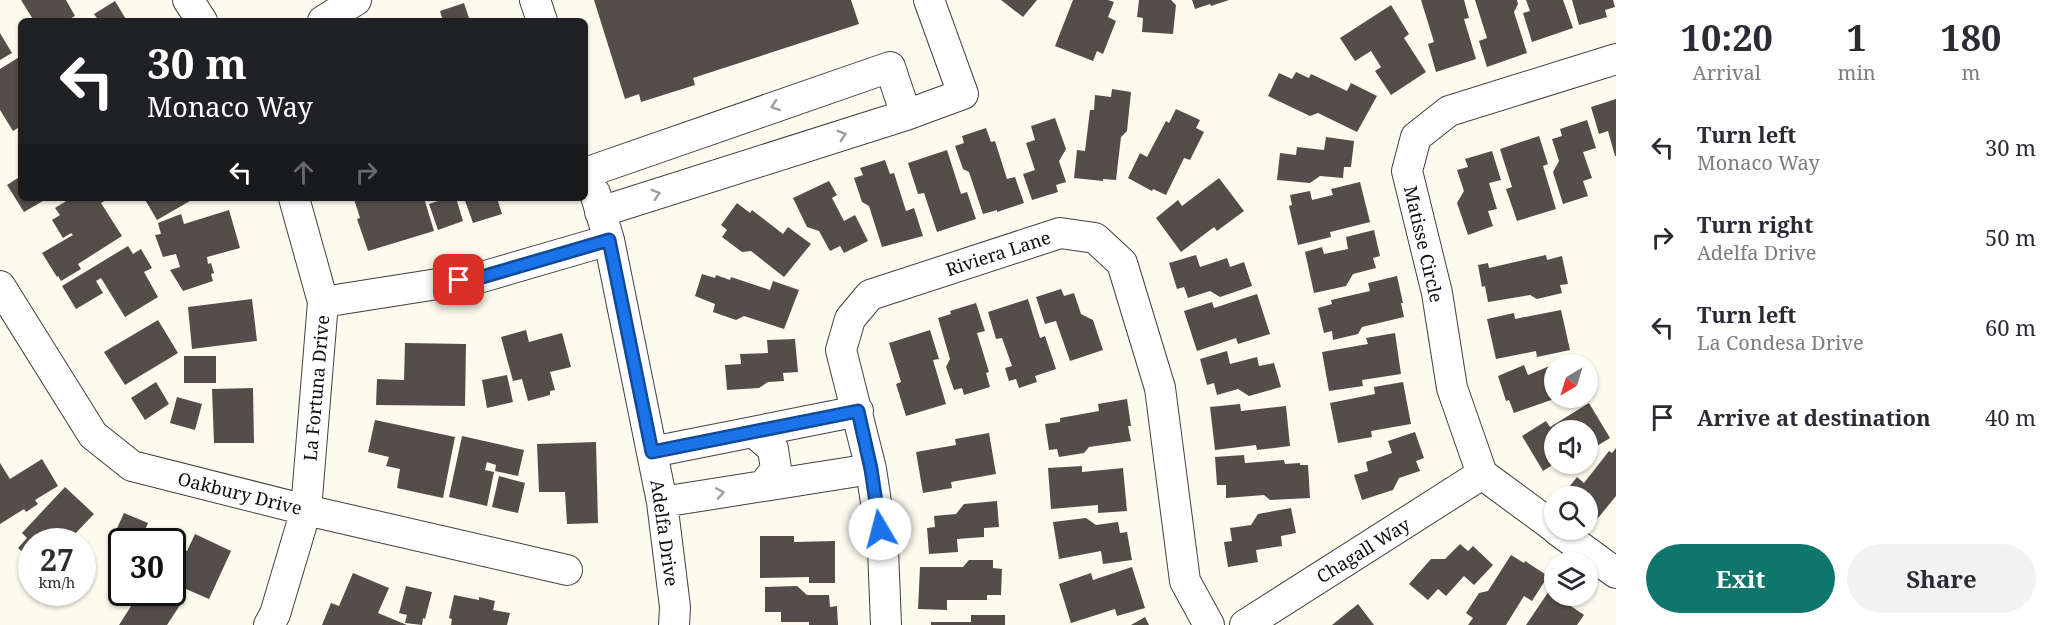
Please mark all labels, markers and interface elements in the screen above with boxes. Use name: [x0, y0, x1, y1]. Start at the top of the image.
text: 10:20: [1681, 13, 1773, 62]
text: 1: [1846, 13, 1867, 62]
text: 180: [1940, 13, 2001, 62]
text: 30 m: [147, 34, 247, 91]
icon: left: [48, 42, 126, 120]
text: Arrival: [1693, 59, 1761, 86]
text: min: [1838, 59, 1876, 86]
text: m: [1961, 59, 1980, 86]
text: Monaco Way: [147, 88, 313, 125]
one-way arrow: [770, 99, 781, 112]
text: Turn left: [1697, 119, 1796, 149]
one-way arrow: [836, 130, 847, 142]
icon: left: [1646, 131, 1679, 164]
text: 30 m: [1985, 132, 2036, 162]
text: Monaco Way: [1697, 149, 1820, 176]
icon: left: [224, 156, 257, 189]
icon: ahead: [287, 156, 320, 189]
icon: right: [350, 156, 383, 189]
street label: Matisse Circle: [1399, 183, 1449, 305]
one-way arrow: [650, 189, 661, 201]
text: Turn right: [1697, 209, 1813, 239]
icon: right: [1646, 221, 1679, 254]
text: 50 m: [1985, 222, 2036, 252]
street label: Riviera Lane: [943, 225, 1053, 281]
text: Adelfa Drive: [1697, 239, 1816, 266]
pin: [433, 254, 484, 305]
icon: arrive: [442, 263, 475, 296]
text: Turn left: [1697, 299, 1796, 329]
icon: left: [1646, 311, 1679, 344]
text: 60 m: [1985, 312, 2036, 342]
street label: La Fortuna Drive: [298, 314, 334, 462]
text: La Condesa Drive: [1697, 329, 1864, 356]
north arrow: [1544, 354, 1598, 408]
map controls: [1544, 354, 1598, 606]
icon: arrive: [1646, 401, 1679, 434]
text: Arrive at destination: [1697, 402, 1931, 432]
text: 40 m: [1985, 402, 2036, 432]
button: sound: [1544, 420, 1598, 474]
street label: Oakbury Drive: [175, 466, 305, 520]
street label: Adelfa Drive: [646, 478, 684, 588]
button: search: [1544, 486, 1598, 540]
one-way arrow: [715, 487, 725, 499]
position arrow: [848, 497, 912, 561]
street label: Chagall Way: [1312, 511, 1415, 588]
speed limit sign: 30: [108, 528, 186, 606]
text: 27: [40, 539, 74, 580]
button: Exit: [1646, 544, 1835, 613]
button: Share: [1847, 544, 2036, 613]
button: layers: [1544, 552, 1598, 606]
text: km/h: [39, 572, 75, 592]

